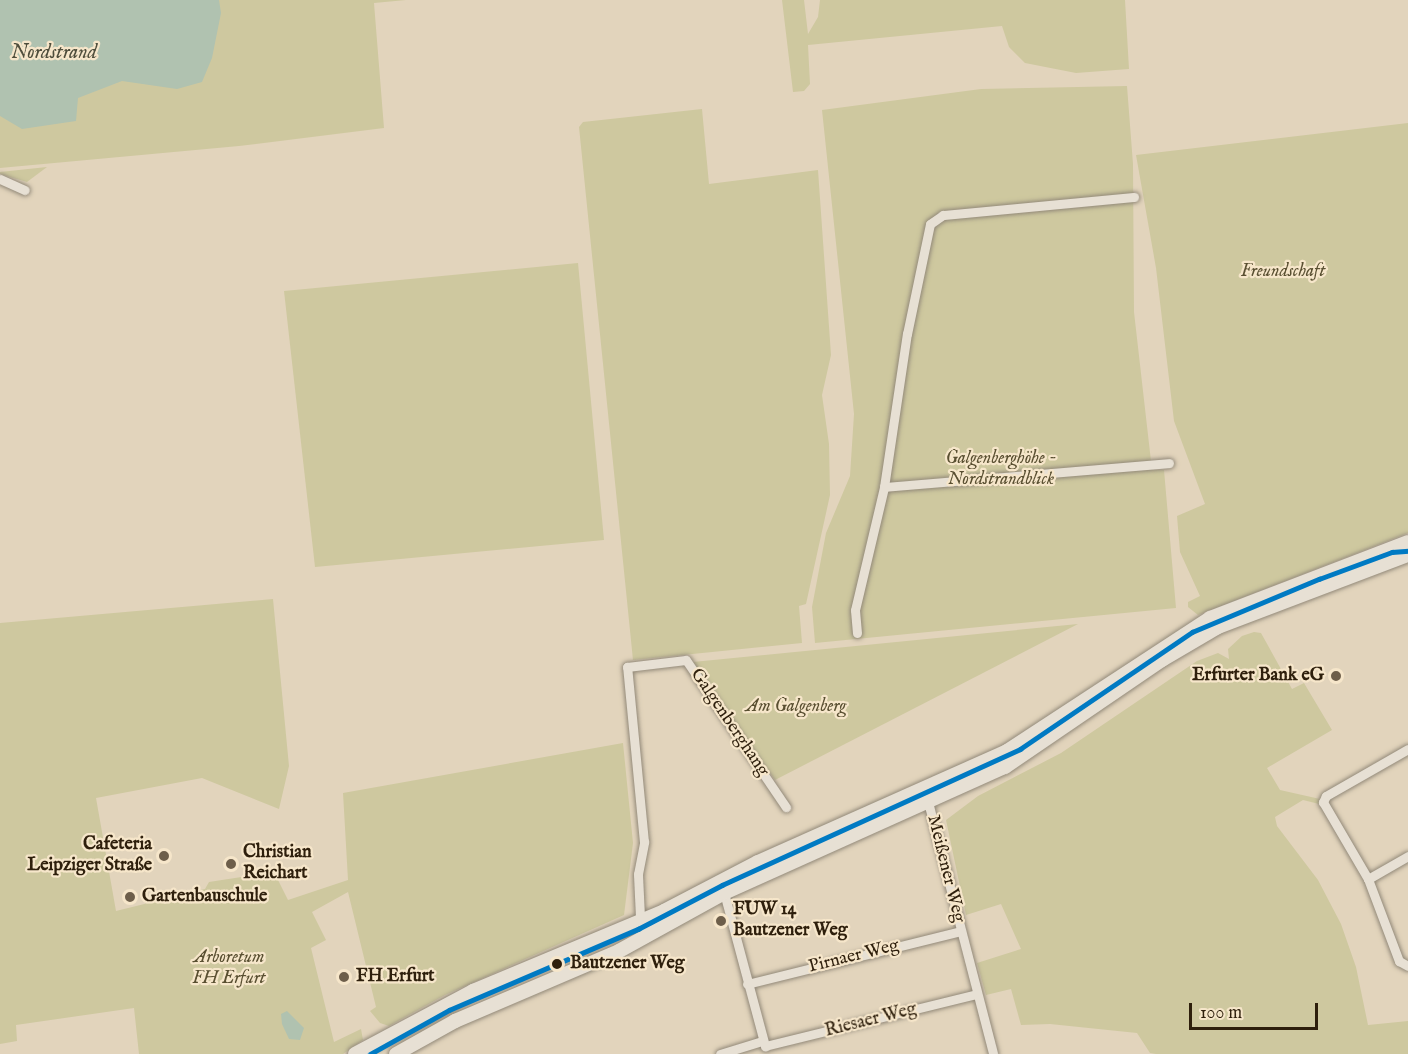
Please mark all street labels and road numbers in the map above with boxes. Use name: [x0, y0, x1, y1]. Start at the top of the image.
street label: Galgenberghang: [685, 665, 773, 781]
street label: Meißener Weg: [921, 813, 969, 925]
street label: Pirnaer Weg: [807, 935, 901, 979]
street label: Riesaer Weg: [823, 999, 919, 1043]

